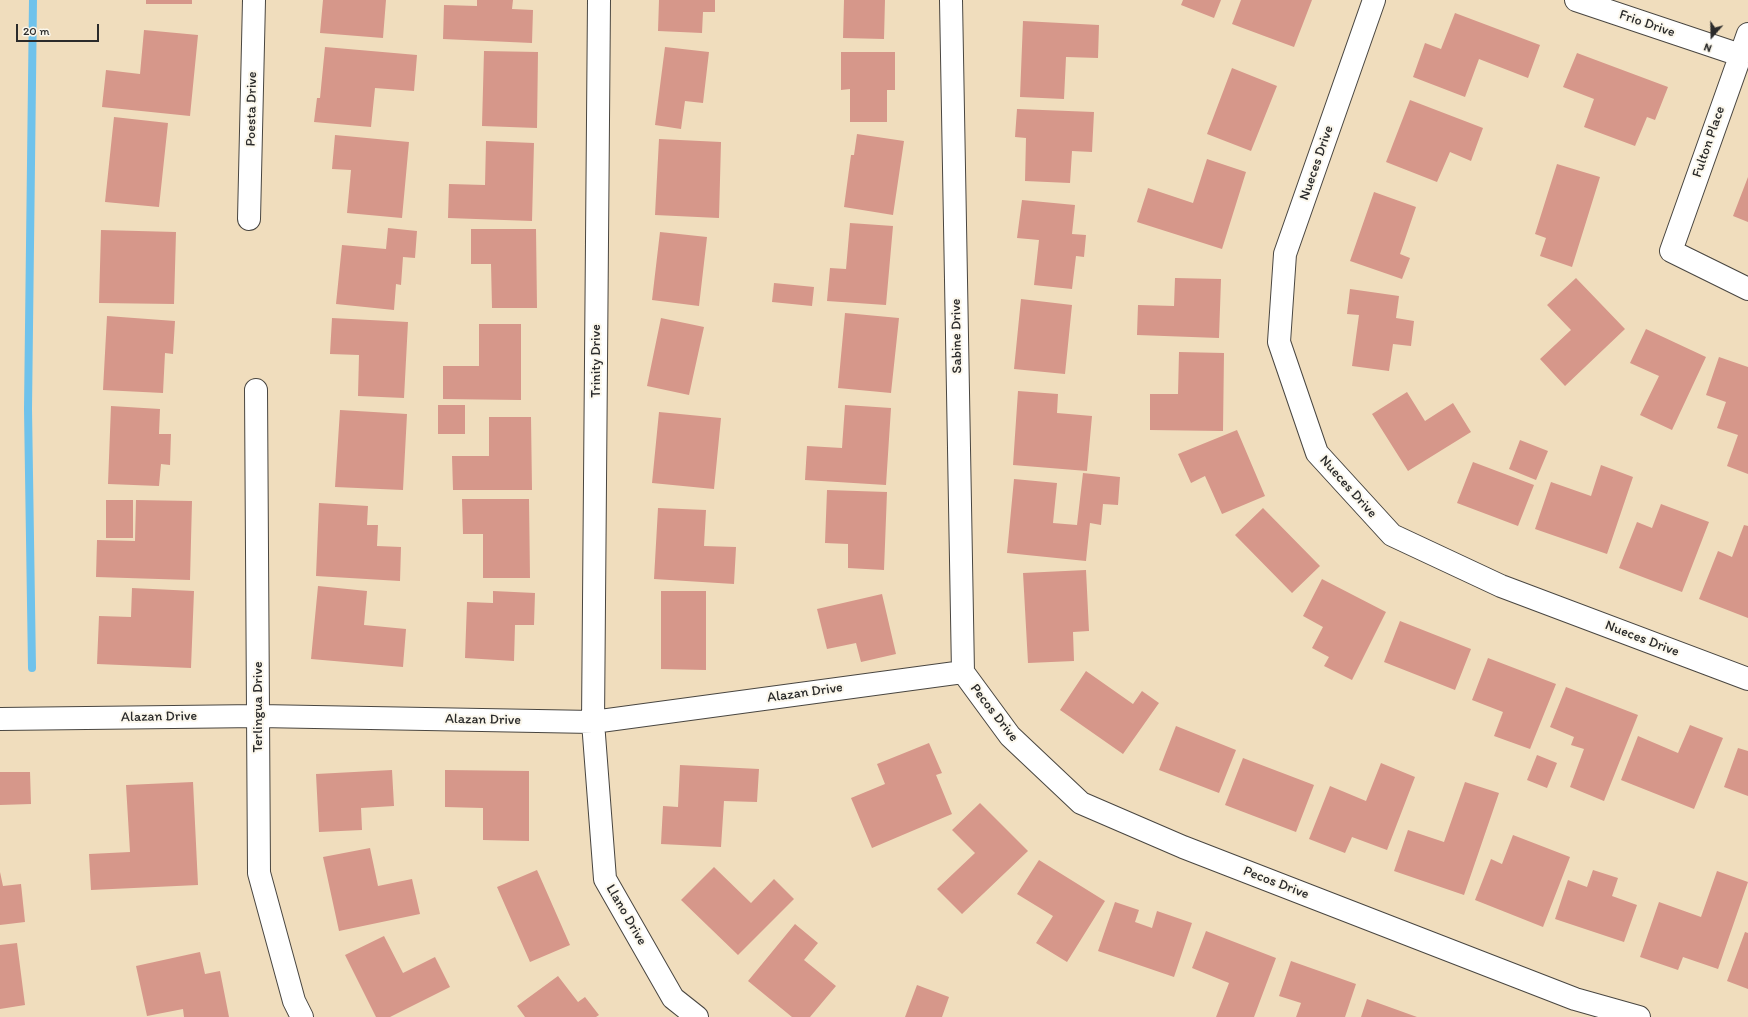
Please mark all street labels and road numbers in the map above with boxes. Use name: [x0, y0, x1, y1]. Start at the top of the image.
street label: Frio Drive: [1617, 7, 1677, 41]
street label: Poesta Drive: [243, 71, 261, 147]
street label: Fulton Place: [1689, 104, 1729, 180]
street label: Nueces Drive: [1296, 123, 1338, 203]
street label: Sabine Drive: [948, 298, 966, 374]
street label: Trinity Drive: [588, 324, 604, 398]
street label: Nueces Drive: [1316, 452, 1380, 522]
street label: Nueces Drive: [1603, 617, 1681, 661]
street label: Terlingua Drive: [250, 661, 266, 753]
street label: Alazan Drive: [766, 679, 844, 707]
street label: Pecos Drive: [966, 681, 1022, 745]
street label: Alazan Drive: [121, 708, 197, 726]
street label: Alazan Drive: [445, 711, 521, 729]
street label: Pecos Drive: [1241, 863, 1311, 903]
street label: Llano Drive: [602, 882, 650, 948]

